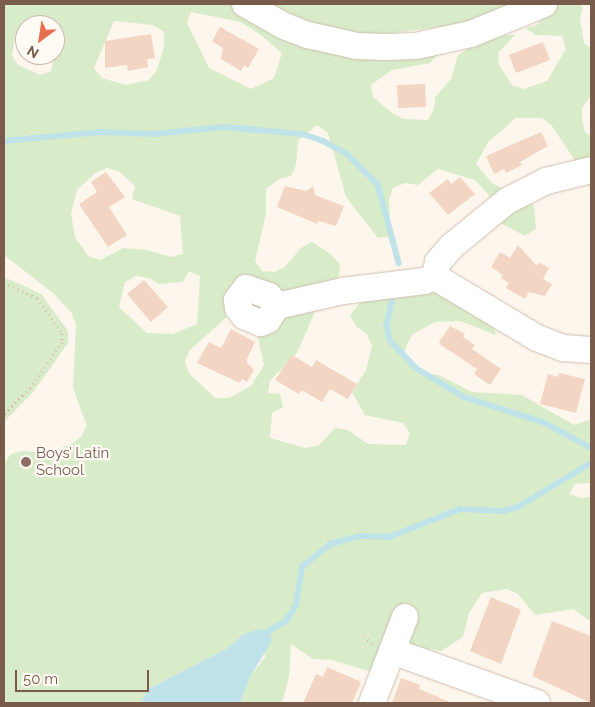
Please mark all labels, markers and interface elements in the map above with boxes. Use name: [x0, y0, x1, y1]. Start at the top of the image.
north arrow: [15, 15, 65, 65]
text: N: [24, 42, 41, 62]
place label: Boys’ Latin School: [36, 444, 110, 479]
marker: Boys’ Latin School: [20, 456, 32, 468]
scale bar: [18, 660, 151, 692]
text: 50 m: [23, 670, 58, 688]

